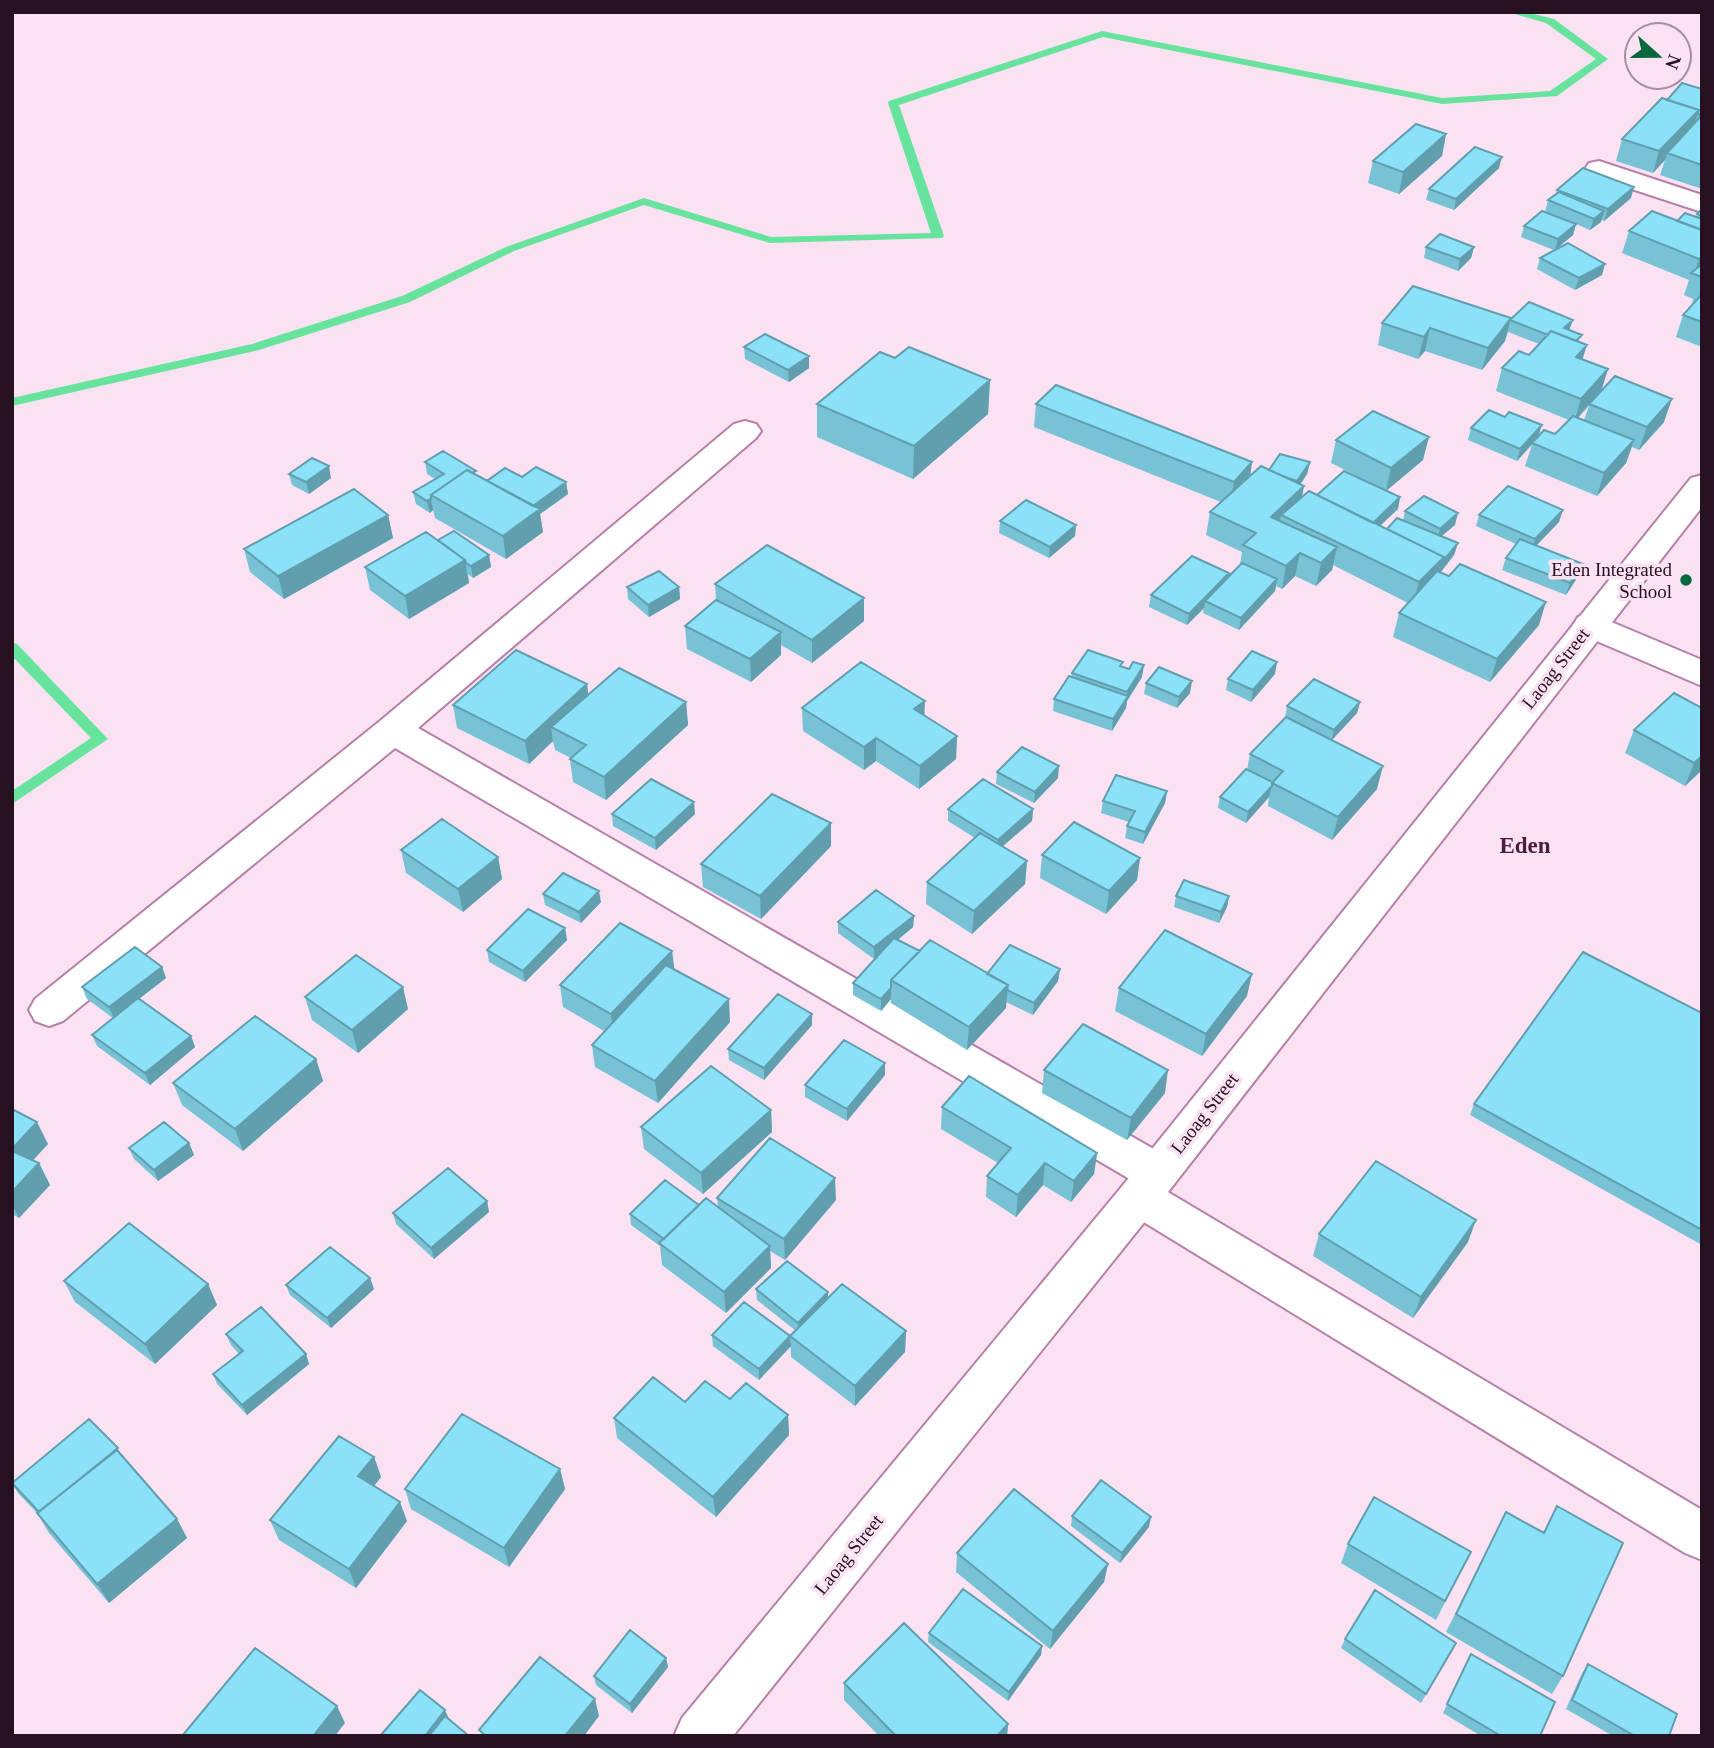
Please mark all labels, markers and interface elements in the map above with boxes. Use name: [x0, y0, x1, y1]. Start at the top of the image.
north arrow: [1623, 21, 1693, 91]
text: N: [1661, 52, 1686, 72]
place label: Eden Integrated School: [1551, 559, 1672, 602]
marker: Eden Integrated School: [1678, 572, 1694, 588]
street label: Laoag Street: [1517, 623, 1594, 713]
district label: Eden: [1499, 833, 1551, 858]
street label: Laoag Street: [1166, 1068, 1243, 1158]
street label: Laoag Street: [810, 1510, 887, 1598]

